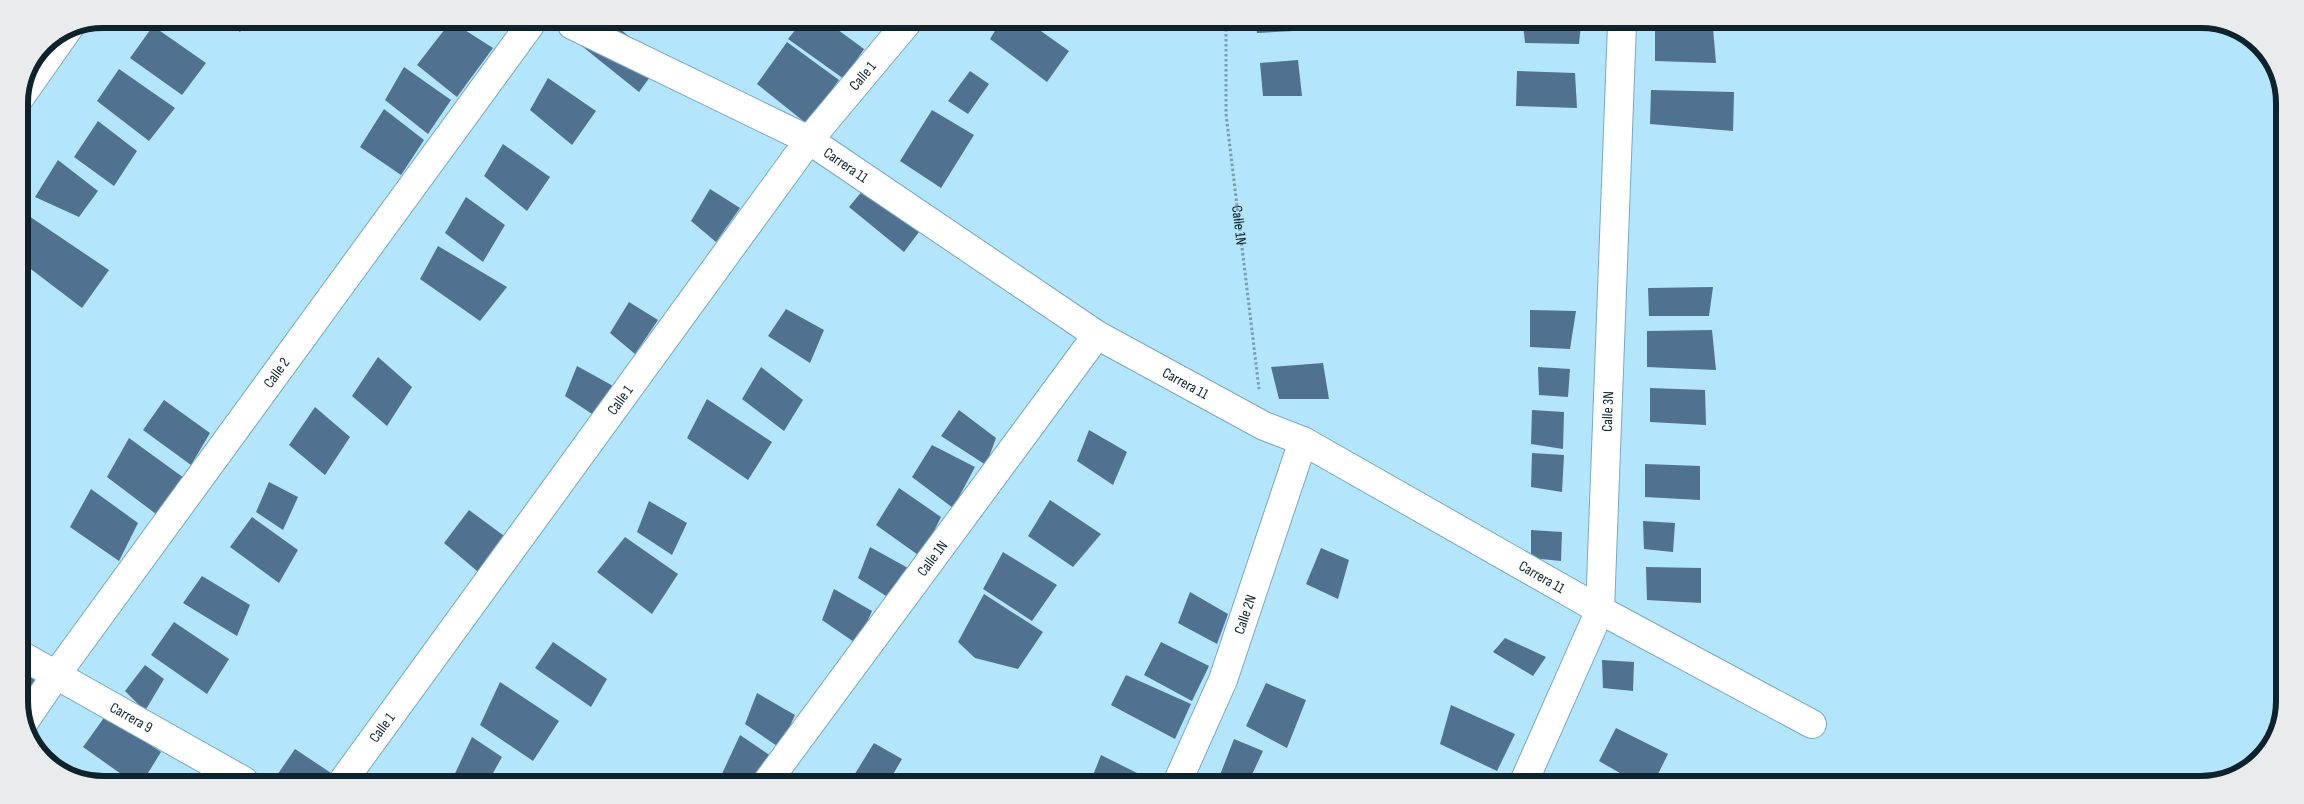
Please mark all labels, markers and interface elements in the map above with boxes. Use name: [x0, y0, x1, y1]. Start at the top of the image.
street label: Calle 1: [845, 57, 881, 94]
street label: Carrera 11: [820, 143, 873, 187]
street label: Calle 1N: [1228, 204, 1251, 246]
street label: Calle 2: [259, 354, 294, 392]
street label: Carrera 11: [1159, 363, 1213, 404]
street label: Calle 1: [603, 381, 638, 419]
street label: Calle 3N: [1597, 391, 1618, 432]
street label: Calle 1N: [913, 537, 952, 580]
street label: Carrera 11: [1515, 556, 1569, 598]
street label: Calle 2N: [1230, 592, 1260, 637]
street label: Carrera 9: [107, 698, 156, 737]
street label: Calle 1: [365, 708, 399, 746]

